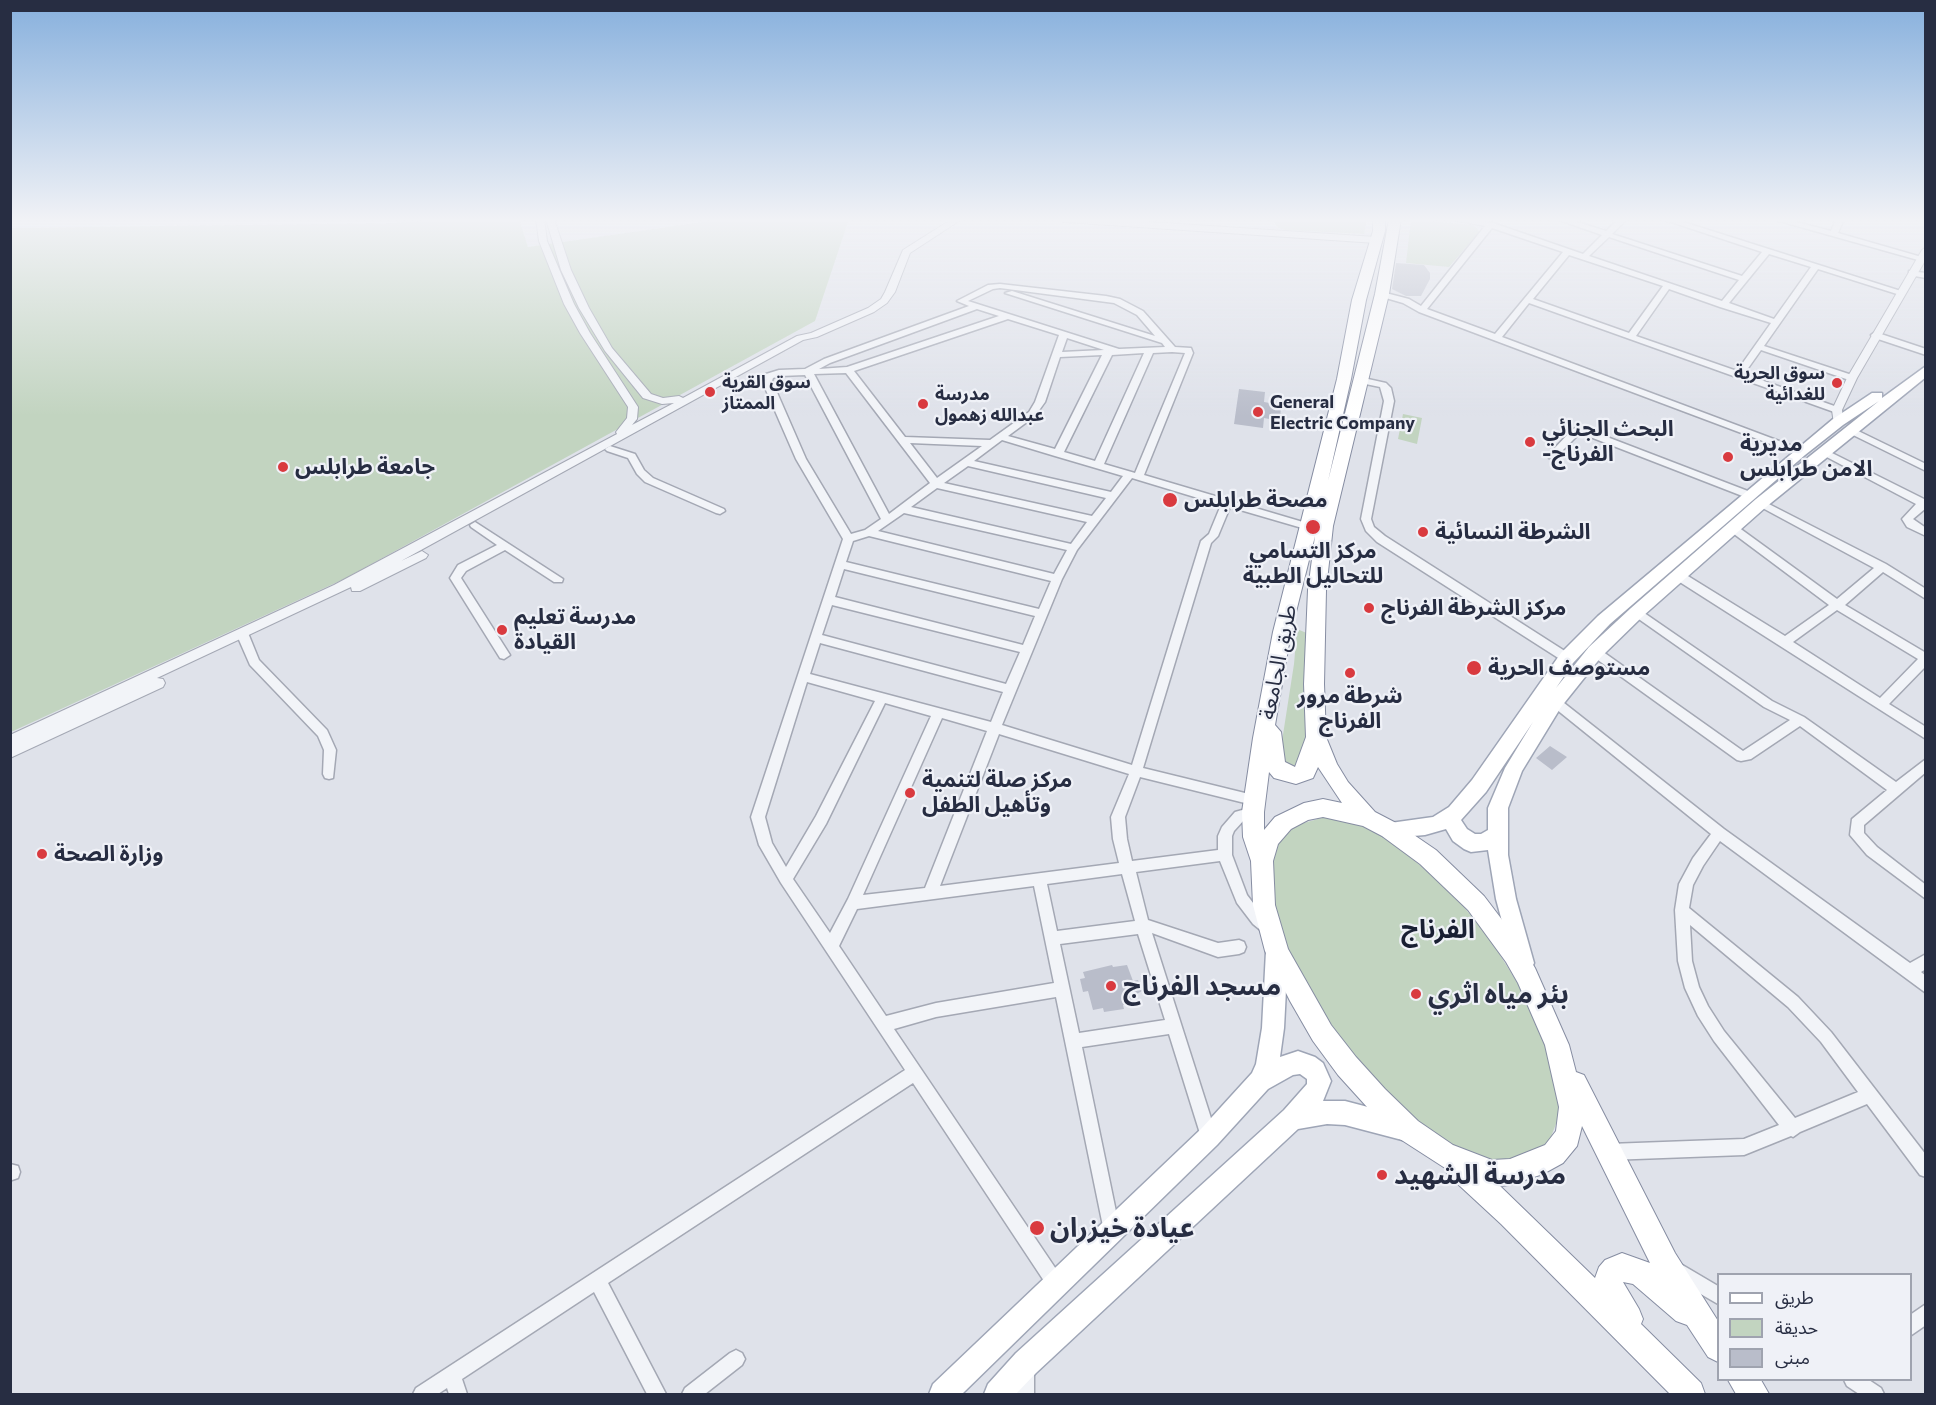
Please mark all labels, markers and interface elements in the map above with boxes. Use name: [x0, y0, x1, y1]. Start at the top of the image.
place label: سوق الحرية للغدائية: [1734, 362, 1825, 404]
place label: سوق القرية الممتاز: [722, 371, 811, 413]
marker: سوق الحرية للغدائية: [1830, 376, 1844, 390]
place label: مدرسة عبدالله زهمول: [935, 383, 1044, 426]
marker: سوق القرية الممتاز: [703, 385, 717, 399]
place label: General Electric Company: [1270, 391, 1415, 434]
marker: مدرسة عبدالله زهمول: [916, 397, 930, 411]
marker: General Electric Company: [1251, 405, 1265, 419]
place label: البحث الجنائي -الفرناج: [1542, 416, 1674, 468]
place label: مديرية الامن طرابلس: [1740, 431, 1872, 482]
marker: البحث الجنائي -الفرناج: [1523, 435, 1537, 449]
marker: مديرية الامن طرابلس: [1721, 450, 1735, 464]
place label: جامعة طرابلس: [295, 454, 435, 480]
marker: جامعة طرابلس: [276, 460, 290, 474]
place label: مصحة طرابلس: [1184, 487, 1327, 513]
marker: مصحة طرابلس: [1161, 491, 1179, 509]
marker: مركز التسامي للتحاليل الطبية: [1304, 518, 1322, 536]
place label: الشرطة النسائية: [1435, 519, 1590, 545]
marker: الشرطة النسائية: [1416, 525, 1430, 539]
place label: مركز التسامي للتحاليل الطبية: [1243, 538, 1383, 590]
place label: مركز الشرطة الفرناج: [1381, 595, 1566, 621]
marker: مركز الشرطة الفرناج: [1362, 601, 1376, 615]
street label: طريق الجامعة: [1254, 602, 1302, 722]
place label: مدرسة تعليم القيادة: [514, 604, 636, 656]
marker: مدرسة تعليم القيادة: [495, 623, 509, 637]
place label: مستوصف الحرية: [1488, 655, 1650, 681]
marker: مستوصف الحرية: [1465, 659, 1483, 677]
marker: شرطة مرور الفرناج: [1343, 666, 1357, 680]
place label: شرطة مرور الفرناج: [1297, 683, 1403, 734]
place label: مركز صلة لتنمية وتأهيل الطفل: [922, 767, 1072, 818]
marker: مركز صلة لتنمية وتأهيل الطفل: [903, 786, 917, 800]
place label: وزارة الصحة: [54, 841, 163, 867]
marker: وزارة الصحة: [35, 847, 49, 861]
district label: الفرناج: [1401, 913, 1475, 945]
place label: مسجد الفرناج: [1123, 970, 1281, 1002]
place label: بئر مياه اثري: [1428, 978, 1569, 1010]
marker: مسجد الفرناج: [1104, 979, 1118, 993]
marker: بئر مياه اثري: [1409, 987, 1423, 1001]
place label: مدرسة الشهيد: [1394, 1159, 1566, 1191]
marker: مدرسة الشهيد: [1375, 1168, 1389, 1182]
place label: عيادة خيزران: [1050, 1212, 1194, 1244]
marker: عيادة خيزران: [1028, 1219, 1046, 1237]
legend: [1717, 1273, 1912, 1381]
text: طريق: [1775, 1286, 1814, 1308]
text: حديقة: [1775, 1316, 1818, 1338]
text: مبنى: [1775, 1346, 1810, 1368]

